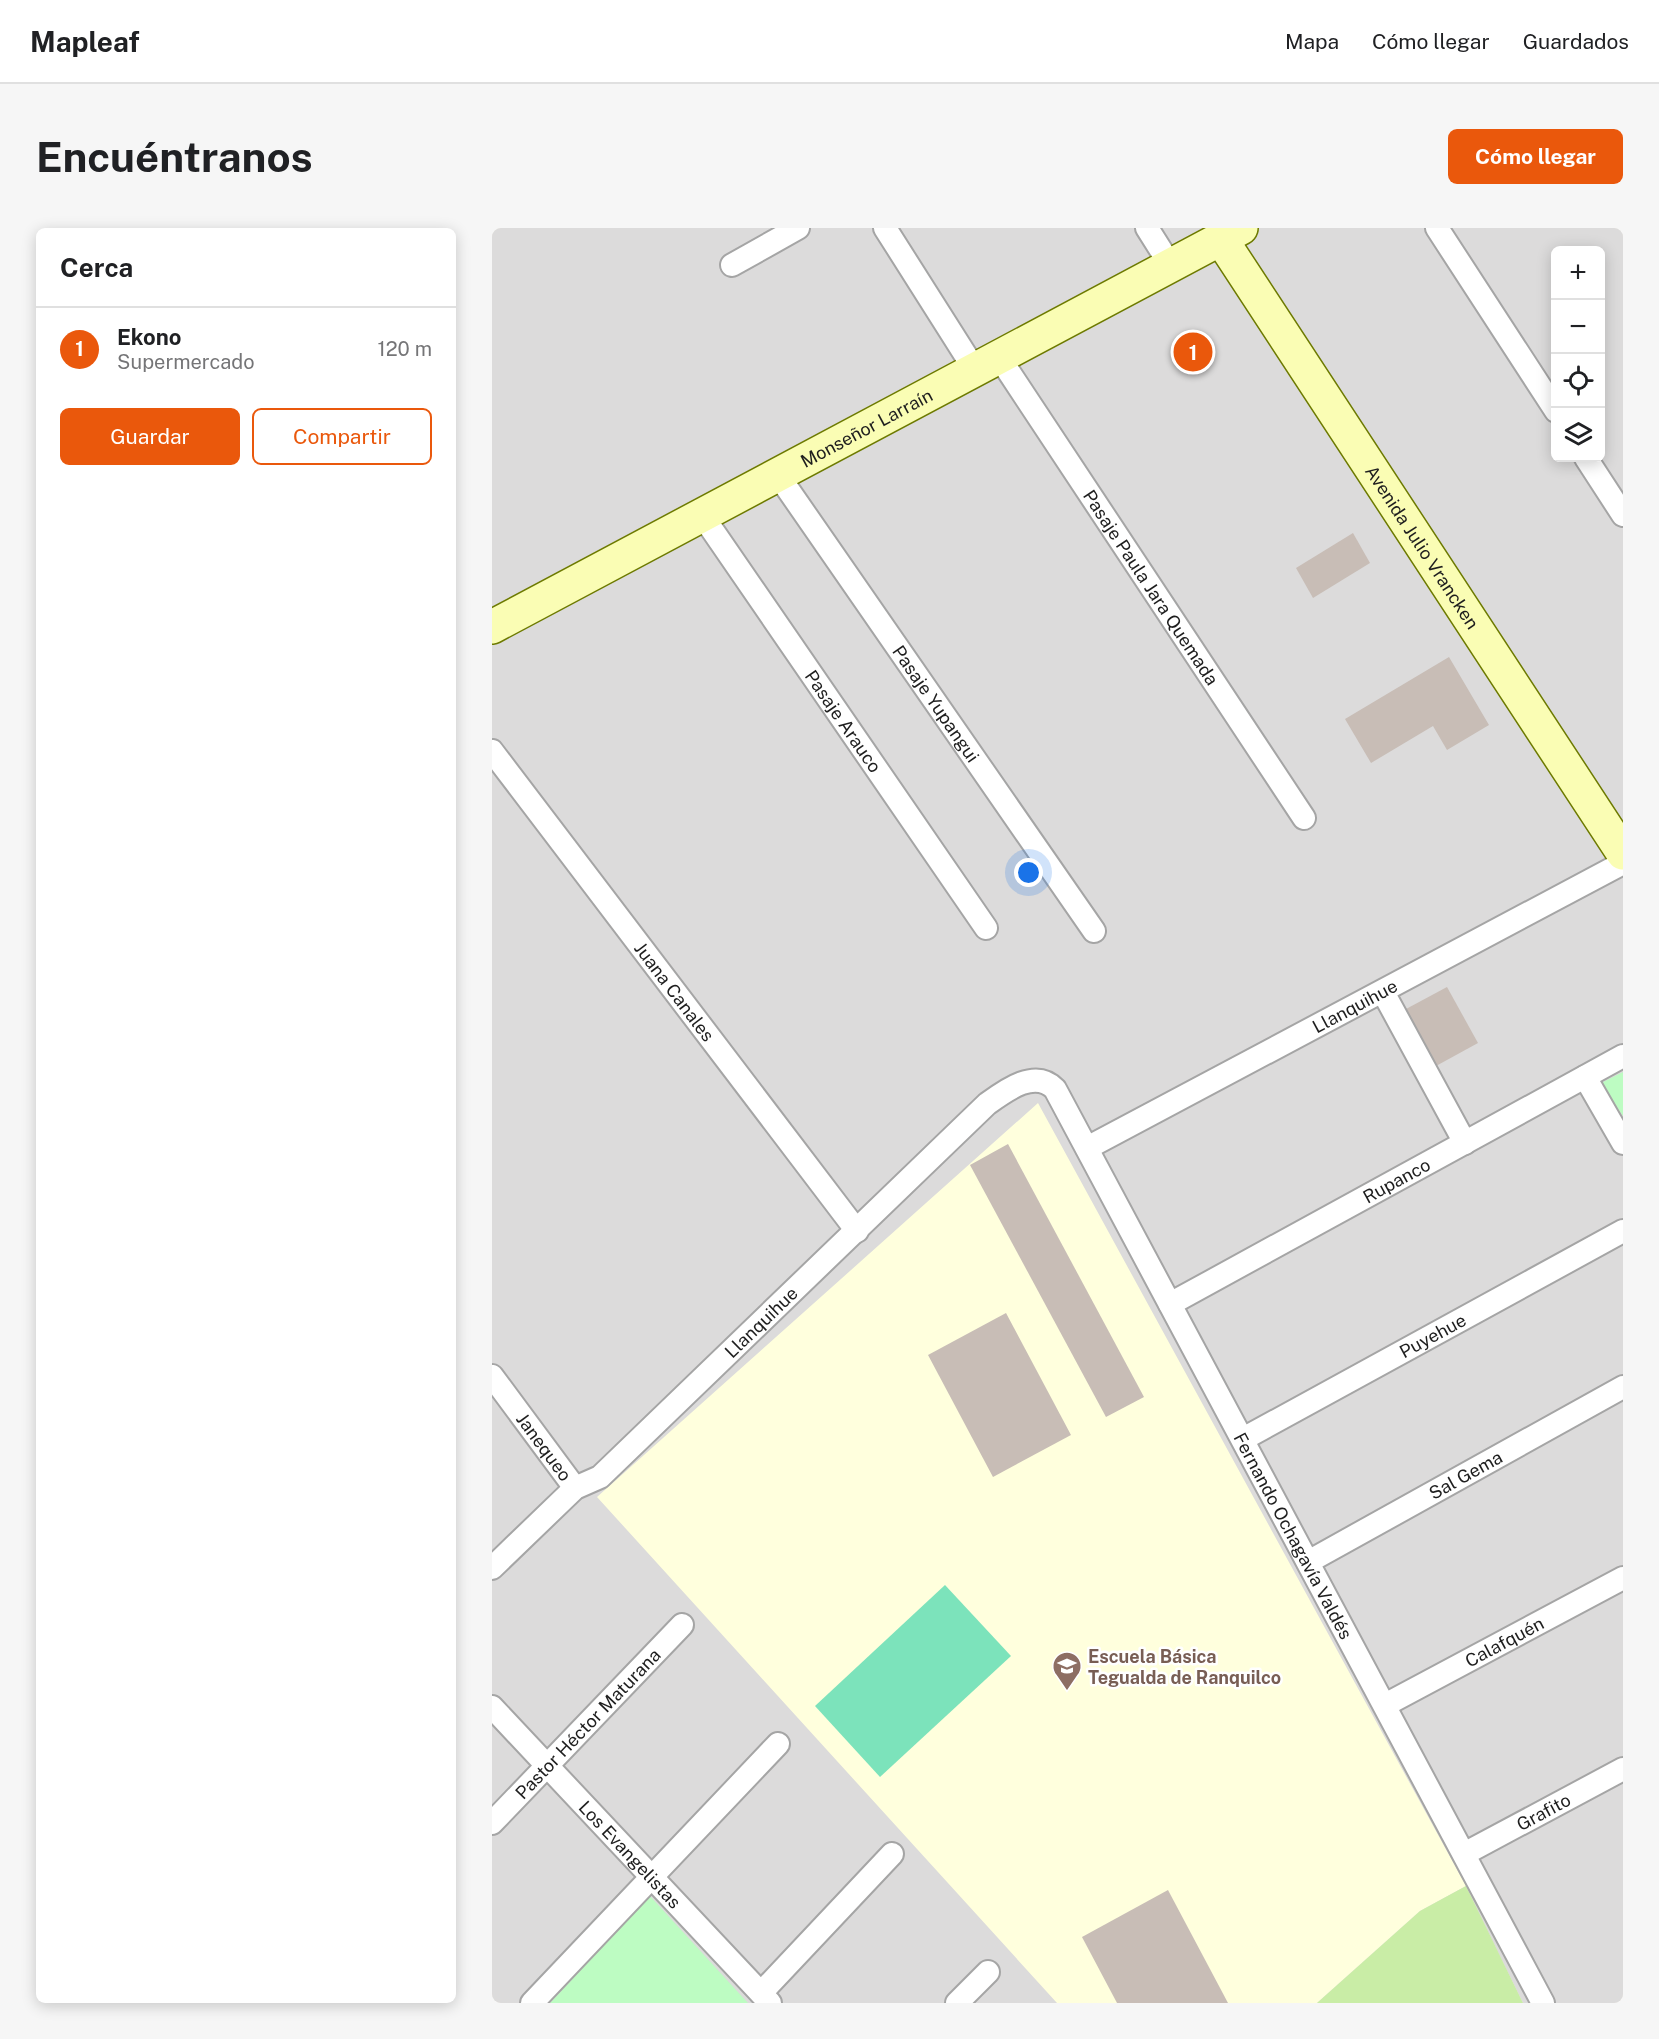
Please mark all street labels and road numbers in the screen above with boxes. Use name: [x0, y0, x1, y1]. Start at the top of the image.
street label: Monseñor Larraín: [797, 384, 936, 471]
street label: Avenida Julio Vrancken: [1361, 461, 1484, 633]
street label: Pasaje Paula Jara Quemada: [1079, 486, 1223, 689]
street label: Pasaje Yupangui: [889, 641, 984, 766]
street label: Pasaje Arauco: [801, 666, 886, 776]
street label: Juana Canales: [630, 938, 719, 1045]
street label: Llanquihue: [1309, 975, 1401, 1037]
street label: Rupanco: [1359, 1153, 1434, 1207]
street label: Llanquihue: [720, 1282, 802, 1362]
street label: Puyehue: [1396, 1309, 1469, 1362]
street label: Janequeo: [512, 1409, 576, 1485]
street label: Fernando Ochagavía Valdés: [1230, 1429, 1357, 1643]
street label: Sal Gema: [1425, 1446, 1506, 1503]
street label: Calafquén: [1461, 1612, 1547, 1671]
street label: Pastor Héctor Maturana: [511, 1644, 664, 1803]
street label: Grafito: [1513, 1789, 1574, 1835]
street label: Los Evangelistas: [575, 1796, 686, 1912]

